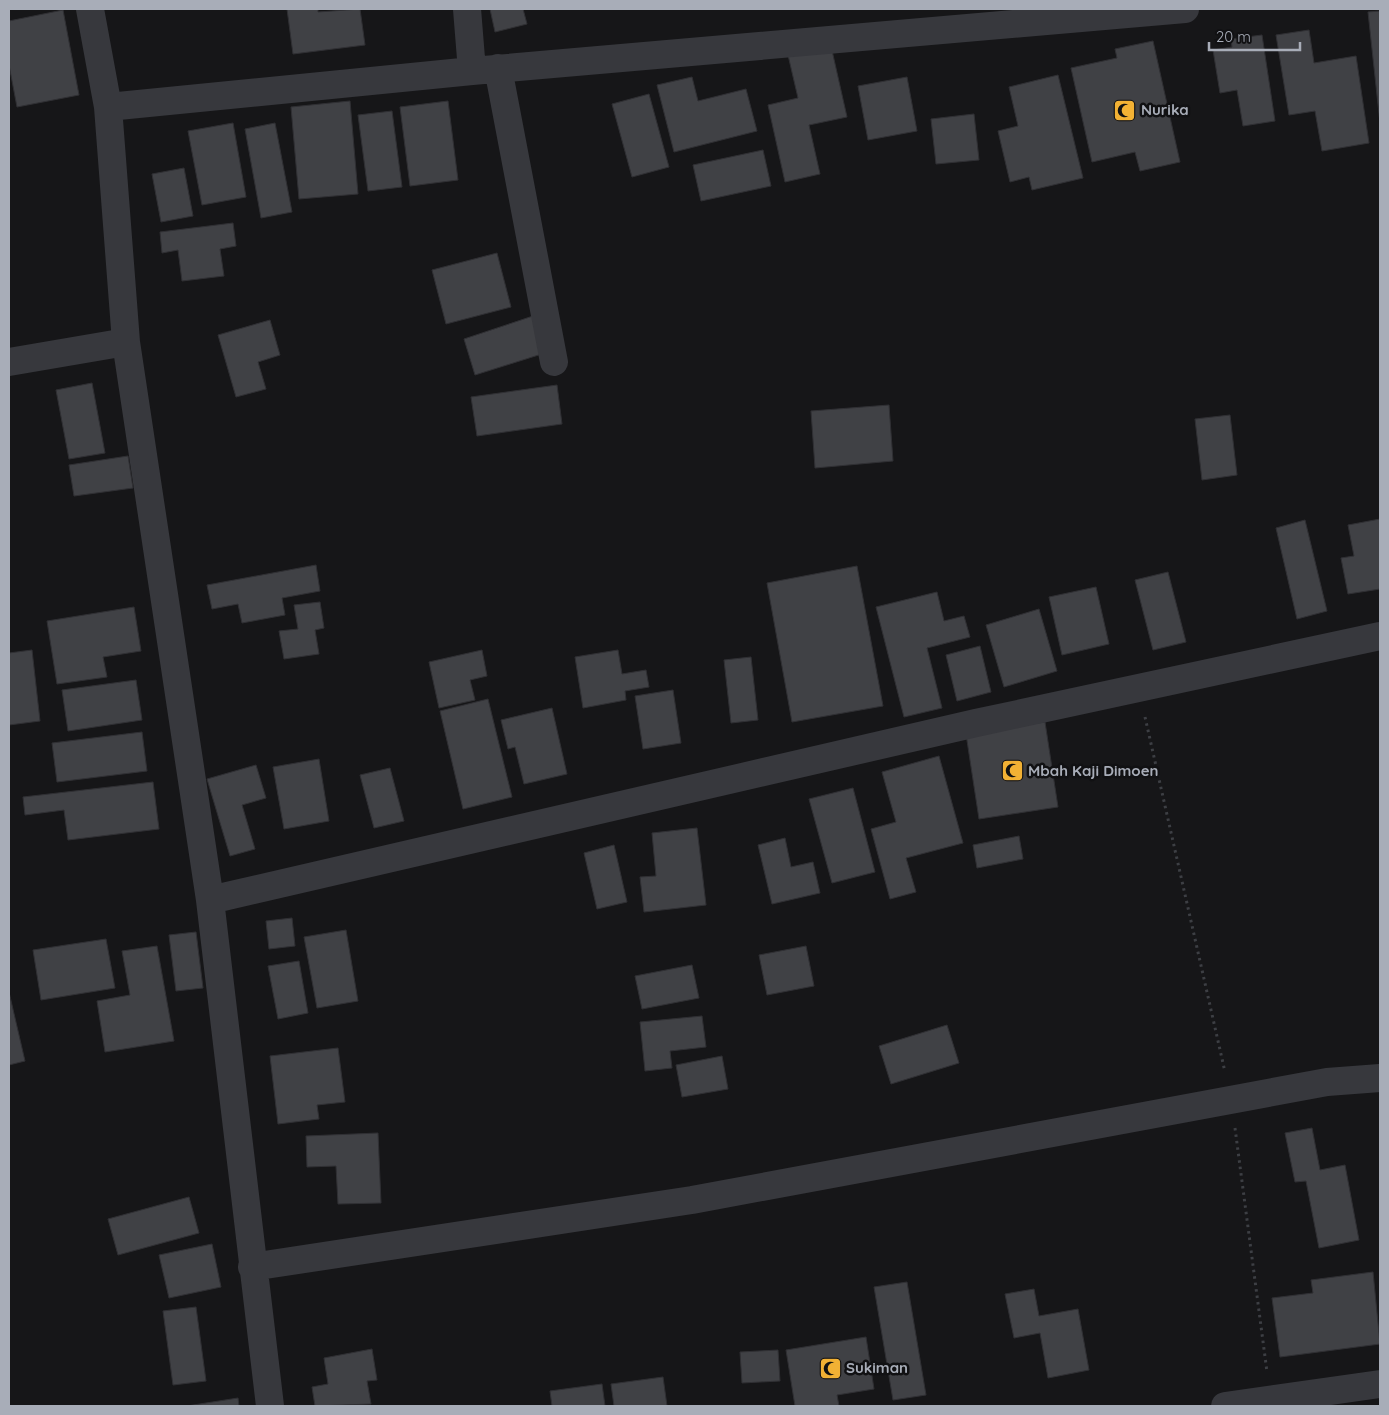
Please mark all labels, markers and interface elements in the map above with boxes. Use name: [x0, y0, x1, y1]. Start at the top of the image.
scale bar: [1209, 20, 1300, 52]
text: 20 m: [1216, 27, 1251, 46]
mosque icon: Nurika: [1113, 98, 1137, 122]
place label: Nurika: [1141, 100, 1189, 119]
mosque icon: Mbah Kaji Dimoen: [1000, 759, 1024, 783]
place label: Mbah Kaji Dimoen: [1028, 761, 1158, 780]
mosque icon: Sukiman: [818, 1356, 842, 1380]
place label: Sukiman: [846, 1358, 908, 1377]

